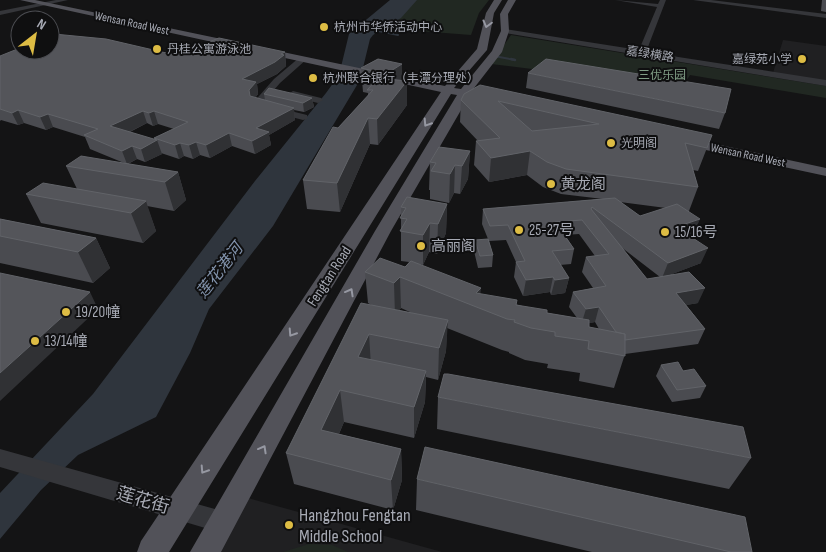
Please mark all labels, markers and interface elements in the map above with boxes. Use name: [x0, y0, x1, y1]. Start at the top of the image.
street label: Wensan Road West: [93, 8, 171, 39]
north arrow: [10, 10, 60, 60]
text: N: [34, 15, 49, 33]
one-way arrow: [482, 19, 492, 27]
place label: 杭州市华侨活动中心: [334, 20, 442, 35]
marker: 杭州市华侨活动中心: [318, 21, 330, 33]
place label: 丹桂公寓游泳池: [167, 42, 251, 57]
marker: 丹桂公寓游泳池: [151, 43, 163, 55]
street label: 嘉绿横路: [625, 43, 675, 66]
place label: 嘉绿苑小学: [732, 52, 792, 67]
marker: 嘉绿苑小学: [796, 53, 808, 65]
park label: 三优乐园: [638, 68, 686, 83]
place label: 杭州联合银行（丰潭分理处）: [323, 71, 479, 86]
marker: 杭州联合银行（丰潭分理处）: [307, 72, 319, 84]
one-way arrow: [424, 118, 434, 127]
place label: 光明阁: [621, 136, 657, 151]
marker: 光明阁: [605, 137, 617, 149]
street label: Wensan Road West: [709, 140, 787, 171]
place label: 黄龙阁: [561, 175, 606, 194]
marker: 黄龙阁: [545, 178, 557, 190]
place label: 25-27号: [529, 221, 574, 240]
place label: 15/16号: [675, 223, 717, 242]
marker: 25-27号: [513, 224, 525, 236]
marker: 15/16号: [659, 226, 671, 238]
place label: 高丽阁: [431, 237, 476, 256]
water label: 莲花港河: [193, 238, 249, 302]
marker: 高丽阁: [415, 240, 427, 252]
street label: Fengtan Road: [303, 243, 356, 310]
one-way arrow: [344, 288, 354, 297]
place label: 19/20幢: [76, 303, 120, 322]
marker: 19/20幢: [60, 306, 72, 318]
one-way arrow: [289, 328, 298, 337]
place label: 13/14幢: [45, 332, 87, 351]
marker: 13/14幢: [29, 335, 41, 347]
one-way arrow: [257, 446, 267, 455]
one-way arrow: [201, 465, 211, 474]
street label: 莲花街: [114, 483, 172, 518]
place label: Hangzhou Fengtan Middle School: [299, 505, 411, 547]
marker: Hangzhou Fengtan Middle School: [283, 519, 295, 531]

